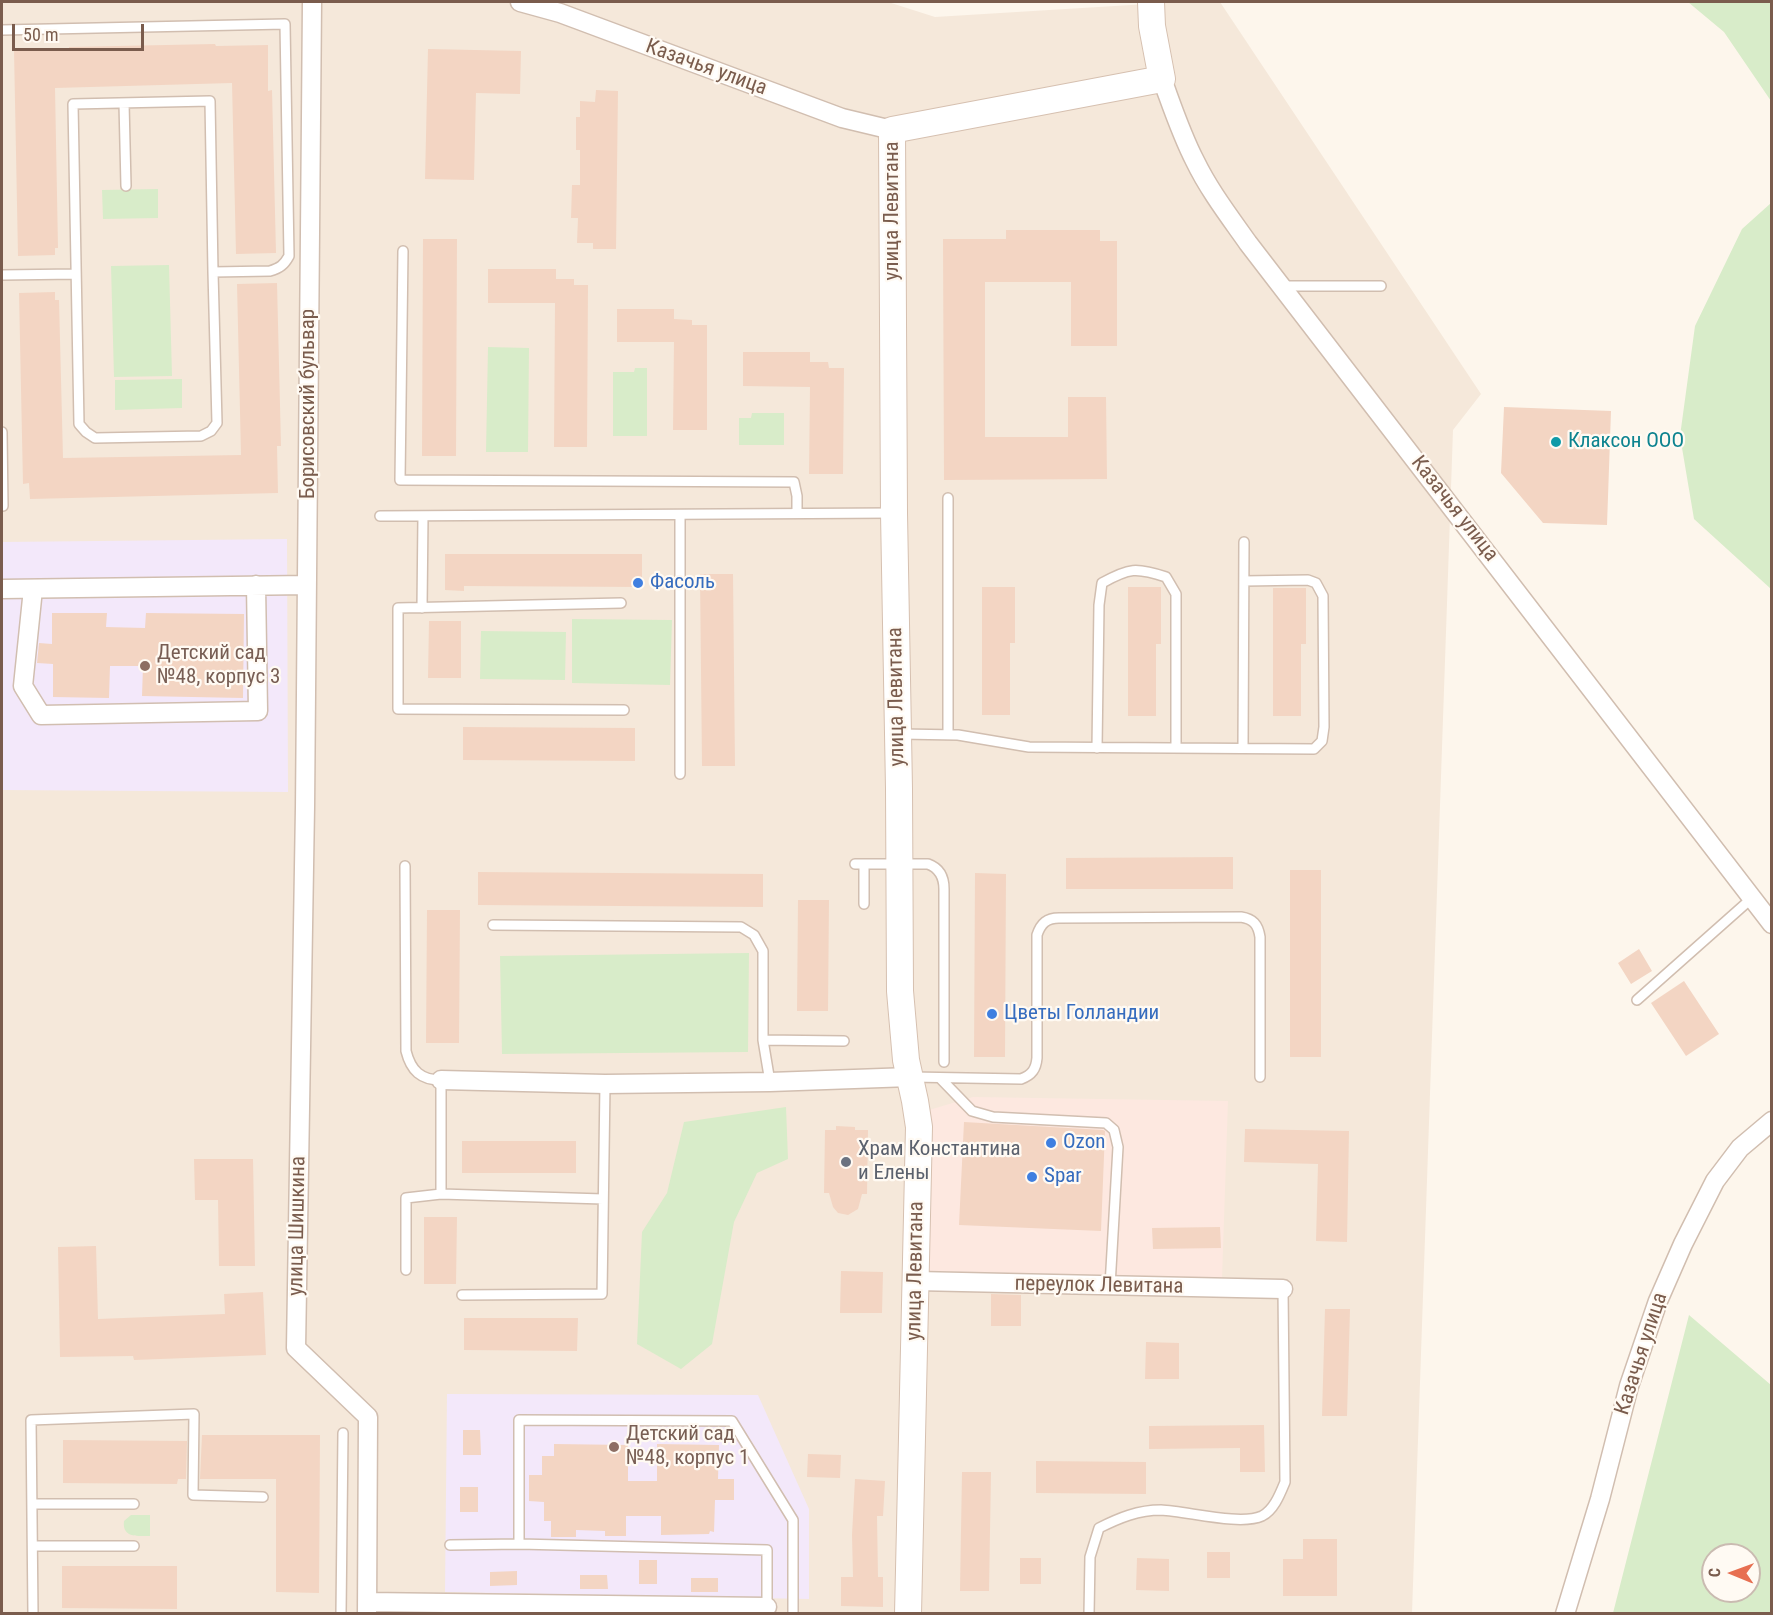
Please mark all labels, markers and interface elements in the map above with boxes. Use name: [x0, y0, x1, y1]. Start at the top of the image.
scale bar: [15, 12, 147, 50]
text: 50 m: [23, 24, 58, 45]
street label: Казачья улица: [642, 34, 770, 102]
street label: улица Левитана: [880, 141, 906, 281]
street label: Борисовский бульвар: [296, 309, 322, 499]
place label: Клаксон ООО: [1568, 429, 1684, 455]
marker: Клаксон ООО: [1549, 435, 1563, 449]
street label: Казачья улица: [1405, 451, 1503, 567]
place label: Фасоль: [650, 570, 715, 596]
marker: Фасоль: [631, 576, 645, 590]
street label: улица Левитана: [883, 627, 911, 767]
place label: Детский сад №48, корпус 3: [157, 641, 280, 691]
marker: Детский сад №48, корпус 3: [138, 659, 152, 673]
place label: Цветы Голландии: [1004, 1001, 1159, 1027]
marker: Цветы Голландии: [985, 1007, 999, 1021]
place label: Ozon: [1063, 1130, 1105, 1156]
marker: Ozon: [1044, 1136, 1058, 1150]
place label: Храм Константина и Елены: [858, 1137, 1021, 1187]
marker: Храм Константина и Елены: [839, 1155, 853, 1169]
street label: улица Шишкина: [284, 1156, 312, 1296]
place label: Spar: [1044, 1164, 1082, 1190]
marker: Spar: [1025, 1170, 1039, 1184]
street label: улица Левитана: [902, 1201, 930, 1341]
street label: переулок Левитана: [1014, 1272, 1184, 1300]
street label: Казачья улица: [1610, 1290, 1674, 1418]
place label: Детский сад №48, корпус 1: [626, 1422, 749, 1472]
marker: Детский сад №48, корпус 1: [607, 1440, 621, 1454]
north arrow: [1701, 1543, 1761, 1603]
text: С: [1705, 1568, 1724, 1577]

